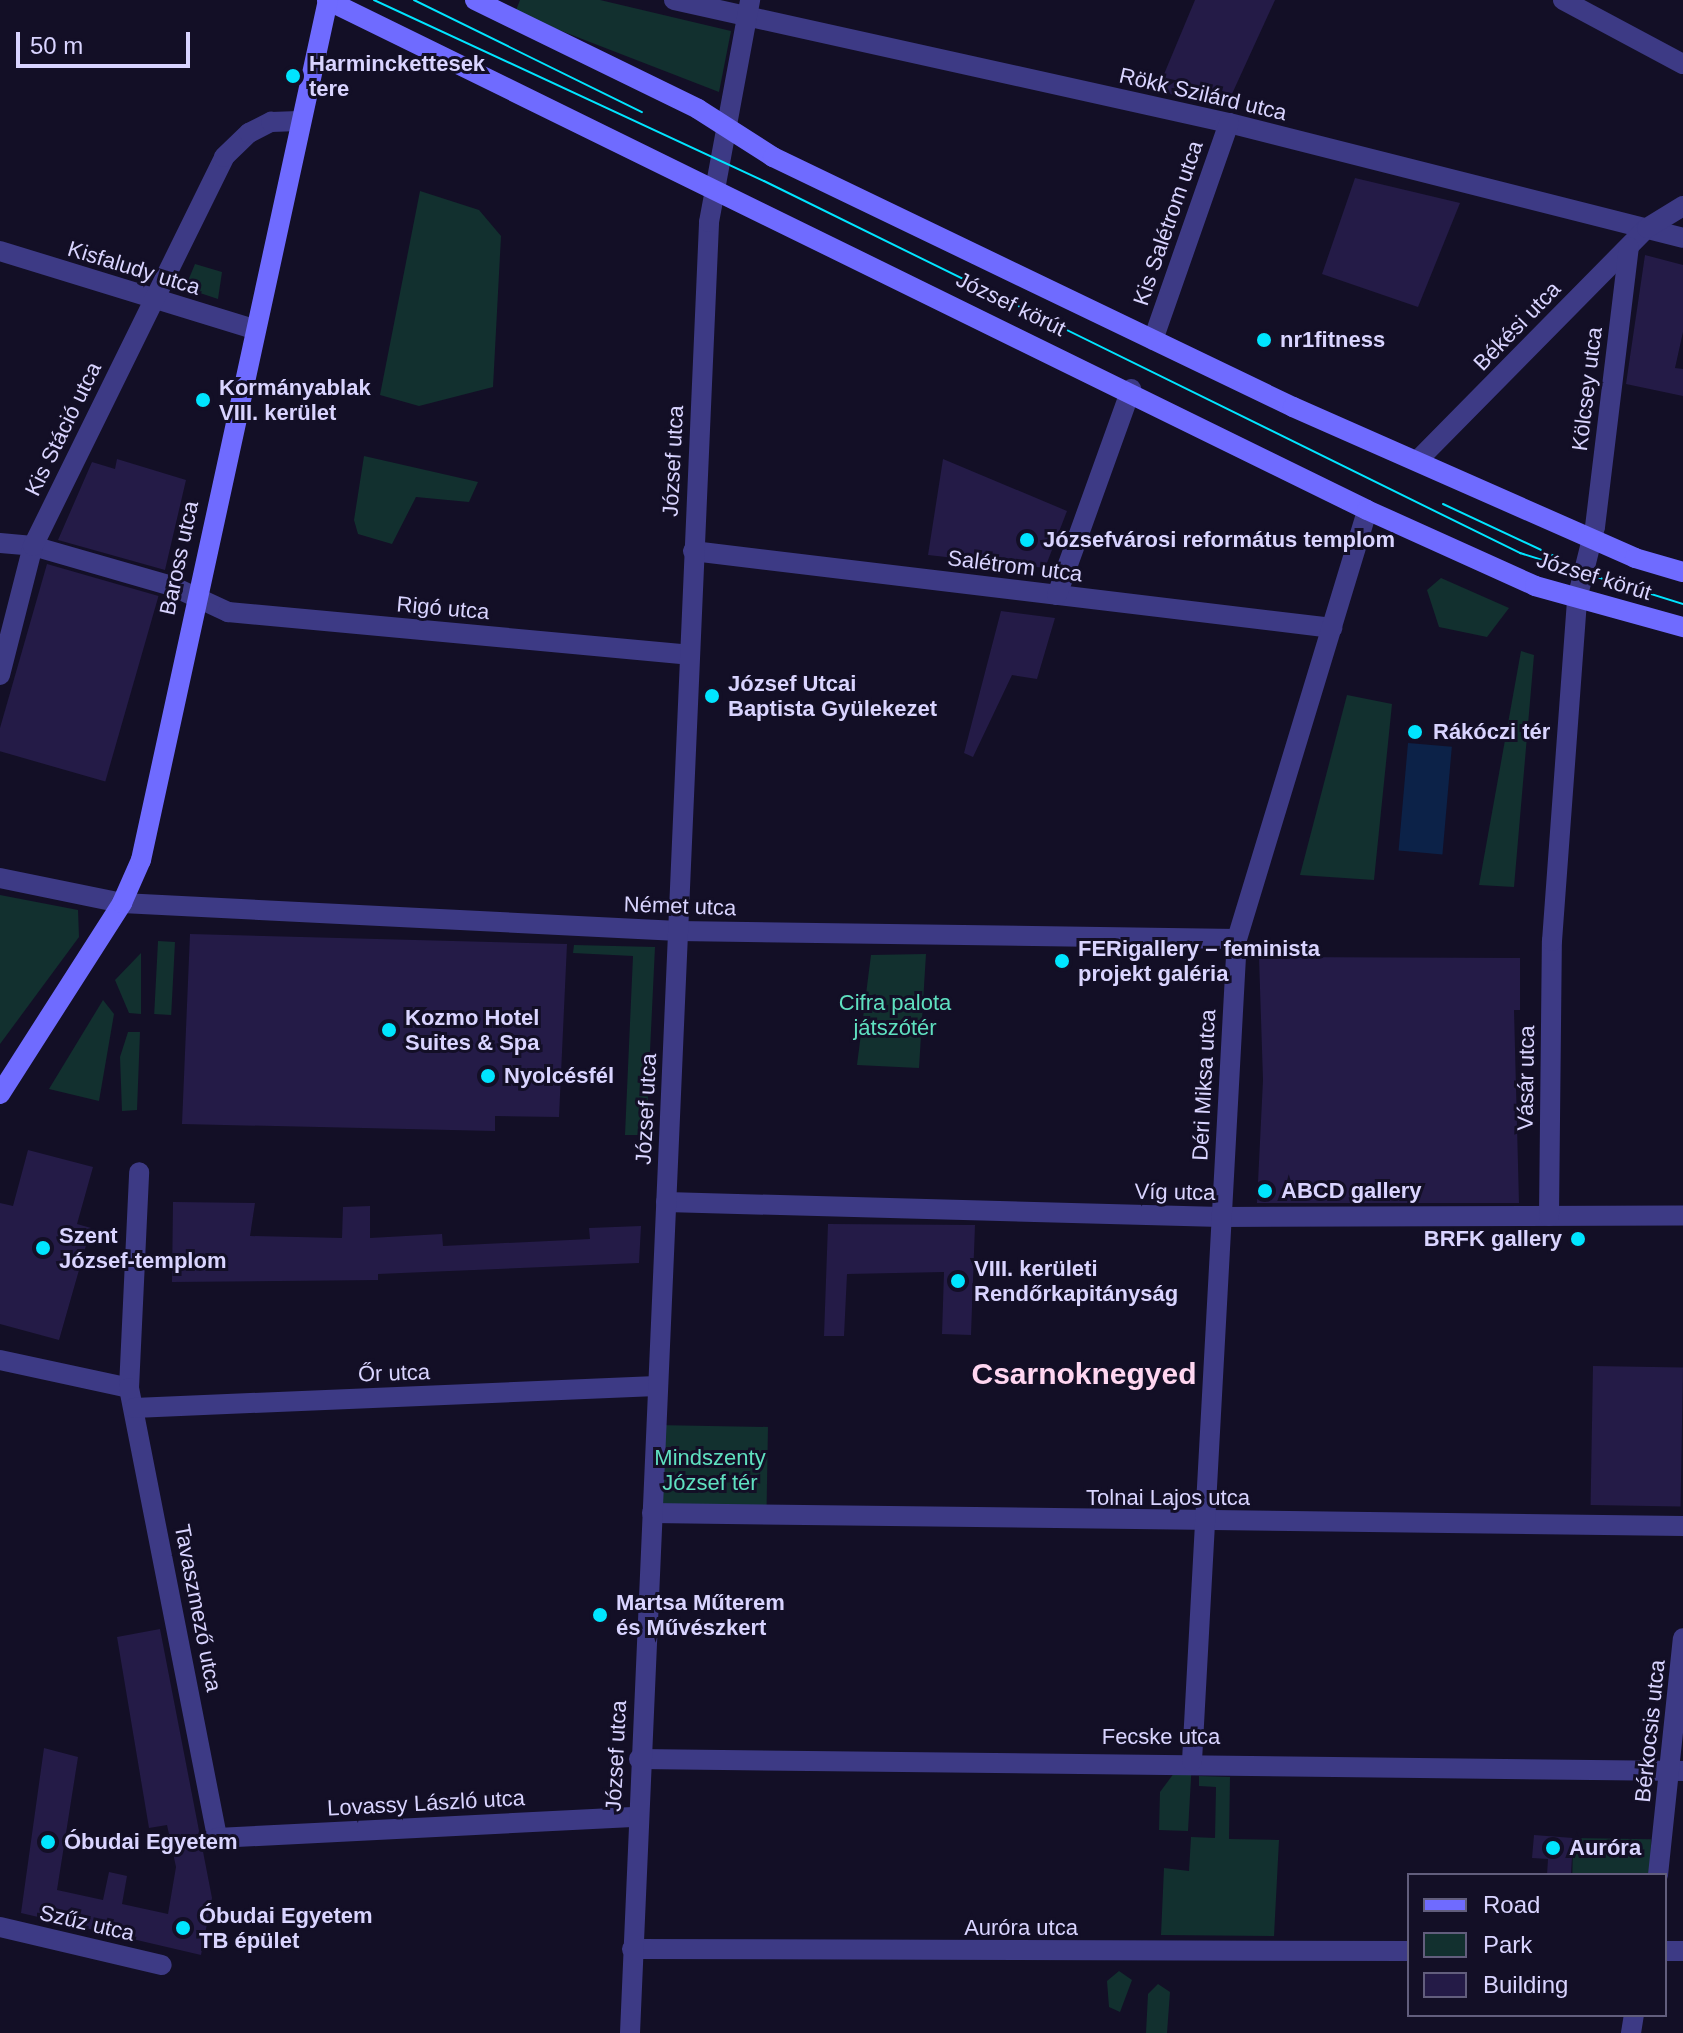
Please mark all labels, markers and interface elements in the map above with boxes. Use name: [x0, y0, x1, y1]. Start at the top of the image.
scale bar: [20, 16, 194, 66]
text: 50 m: [30, 32, 83, 59]
place label: Harminckettesek tere: [309, 50, 485, 102]
street label: Rökk Szilárd utca: [1117, 62, 1289, 126]
marker: Harminckettesek tere: [284, 67, 302, 85]
street label: Kis Salétrom utca: [1127, 137, 1209, 309]
street label: Kisfaludy utca: [65, 235, 203, 301]
street label: József körút: [952, 266, 1070, 342]
street label: Békési utca: [1468, 276, 1566, 376]
street label: Kölcsey utca: [1566, 325, 1608, 453]
place label: nr1fitness: [1280, 327, 1385, 353]
marker: nr1fitness: [1255, 331, 1273, 349]
street label: Kis Stáció utca: [19, 358, 107, 500]
place label: Kormányablak VIII. kerület: [219, 374, 371, 426]
marker: Kormányablak VIII. kerület: [194, 391, 212, 409]
street label: József utca: [657, 405, 689, 517]
street label: Baross utca: [154, 498, 204, 618]
place label: Józsefvárosi református templom: [1043, 527, 1395, 553]
marker: Józsefvárosi református templom: [1018, 531, 1036, 549]
street label: Salétrom utca: [946, 545, 1084, 587]
street label: József körút: [1533, 546, 1655, 606]
street label: Rigó utca: [396, 591, 490, 625]
place label: József Utcai Baptista Gyülekezet: [728, 670, 937, 722]
marker: József Utcai Baptista Gyülekezet: [703, 687, 721, 705]
place label: Rákóczi tér: [1433, 719, 1550, 745]
marker: Rákóczi tér: [1404, 721, 1426, 743]
street label: Német utca: [623, 891, 737, 921]
place label: FERigallery – feminista projekt galéria: [1078, 935, 1320, 986]
marker: FERigallery – feminista projekt galéria: [1053, 952, 1071, 970]
park label: Cifra palota játszótér: [839, 989, 951, 1040]
place label: Kozmo Hotel Suites & Spa: [405, 1004, 539, 1056]
street label: Déri Miksa utca: [1187, 1009, 1221, 1161]
marker: Kozmo Hotel Suites & Spa: [380, 1021, 398, 1039]
street label: Vásár utca: [1512, 1025, 1540, 1131]
street label: József utca: [630, 1053, 662, 1165]
place label: Nyolcésfél: [504, 1063, 614, 1089]
marker: Nyolcésfél: [479, 1067, 497, 1085]
street label: Víg utca: [1134, 1178, 1216, 1206]
place label: ABCD gallery: [1281, 1178, 1422, 1204]
marker: ABCD gallery: [1256, 1182, 1274, 1200]
place label: Szent József-templom: [59, 1222, 226, 1274]
place label: BRFK gallery: [1424, 1226, 1562, 1252]
marker: BRFK gallery: [1569, 1230, 1587, 1248]
marker: Szent József-templom: [34, 1239, 52, 1257]
place label: VIII. kerületi Rendőrkapitányság: [974, 1255, 1178, 1306]
marker: VIII. kerületi Rendőrkapitányság: [949, 1272, 967, 1290]
district label: Csarnoknegyed: [971, 1356, 1197, 1392]
street label: Őr utca: [357, 1359, 431, 1387]
park label: Mindszenty József tér: [654, 1444, 766, 1496]
street label: Tolnai Lajos utca: [1086, 1485, 1250, 1511]
street label: Tavaszmező utca: [169, 1522, 227, 1694]
place label: Martsa Műterem és Művészkert: [616, 1589, 785, 1640]
marker: Martsa Műterem és Művészkert: [591, 1606, 609, 1624]
street label: Bérkocsis utca: [1629, 1658, 1671, 1804]
street label: József utca: [600, 1700, 632, 1812]
street label: Fecske utca: [1102, 1724, 1220, 1750]
street label: Lovassy László utca: [326, 1785, 526, 1821]
place label: Óbudai Egyetem: [64, 1829, 238, 1855]
marker: Óbudai Egyetem: [39, 1833, 57, 1851]
place label: Auróra: [1569, 1835, 1641, 1861]
marker: Auróra: [1544, 1839, 1562, 1857]
legend: [1407, 1873, 1667, 2017]
text: Road: [1483, 1891, 1540, 1918]
street label: Szűz utca: [37, 1899, 137, 1947]
place label: Óbudai Egyetem TB épület: [199, 1902, 373, 1954]
street label: Auróra utca: [964, 1915, 1078, 1941]
marker: Óbudai Egyetem TB épület: [174, 1919, 192, 1937]
text: Park: [1483, 1931, 1532, 1958]
text: Building: [1483, 1971, 1568, 1998]

